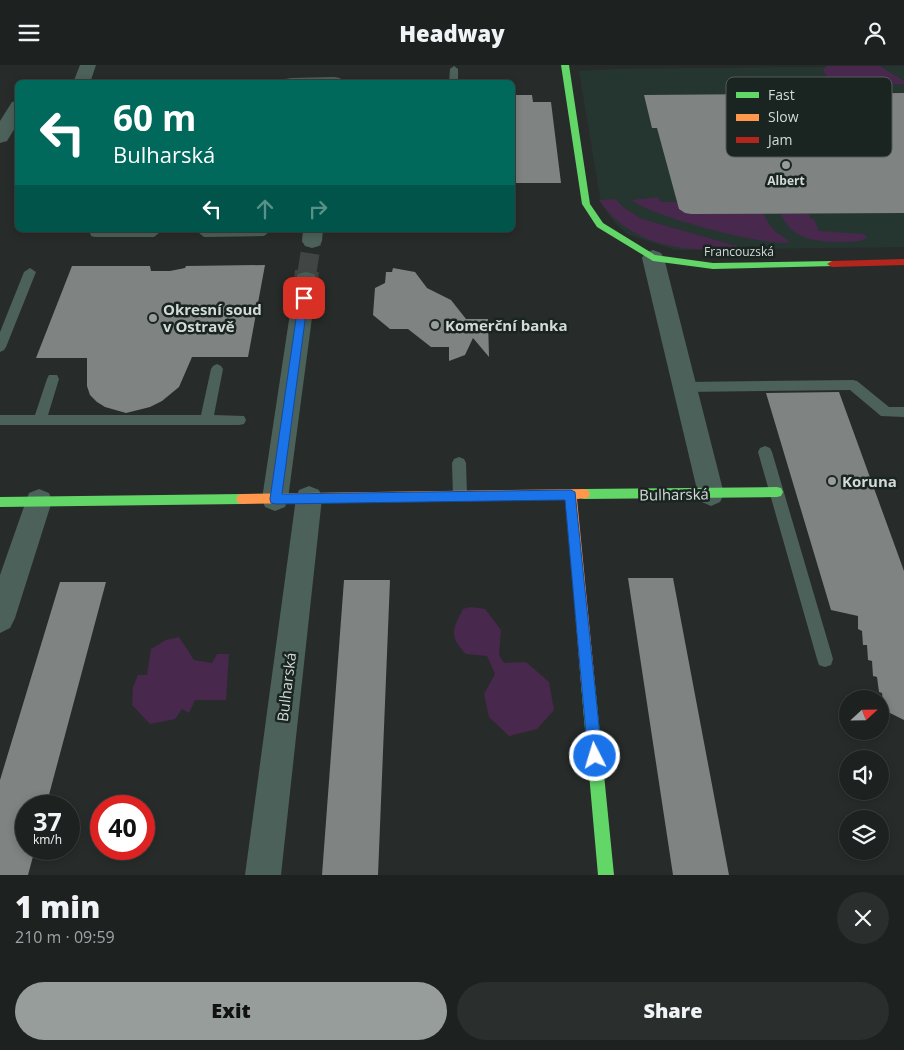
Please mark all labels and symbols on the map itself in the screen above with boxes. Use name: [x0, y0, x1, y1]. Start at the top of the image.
legend: [726, 77, 892, 157]
text: Fast: [768, 85, 795, 104]
text: Slow: [768, 107, 799, 126]
text: Jam: [766, 130, 793, 149]
marker: Albert: [780, 159, 792, 171]
place label: Albert: [767, 172, 805, 189]
street label: Francouzská: [704, 243, 774, 260]
pin: [283, 277, 325, 319]
place label: Okresní soud v Ostravě: [163, 299, 262, 336]
marker: Okresní soud v Ostravě: [147, 312, 159, 324]
place label: Komerční banka: [445, 315, 567, 335]
marker: Komerční banka: [429, 319, 441, 331]
place label: Koruna: [842, 471, 897, 491]
marker: Koruna: [826, 475, 838, 487]
street label: Bulharská: [639, 483, 709, 505]
street label: Bulharská: [272, 651, 300, 723]
north arrow: [839, 690, 889, 740]
position arrow: [568, 729, 620, 781]
speed limit sign: 40: [90, 795, 155, 860]

